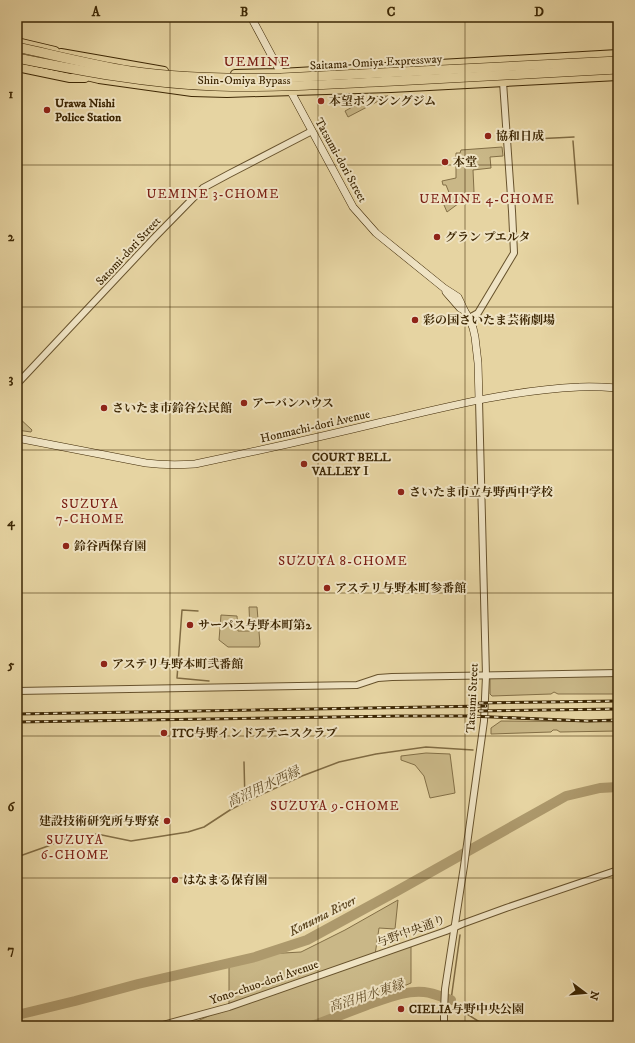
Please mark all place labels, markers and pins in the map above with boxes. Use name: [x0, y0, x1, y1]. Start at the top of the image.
place label: 本望ボクシングジム: [329, 94, 436, 109]
place label: Urawa Nishi Police Station: [55, 96, 122, 125]
marker: 本望ボクシングジム: [316, 96, 326, 106]
marker: Urawa Nishi Police Station: [42, 105, 52, 115]
place label: 協和日成: [496, 129, 544, 144]
marker: 協和日成: [483, 131, 493, 141]
place label: 本堂: [453, 155, 477, 170]
marker: 本堂: [440, 157, 450, 167]
place label: グラン プエルタ: [445, 230, 531, 245]
marker: グラン プエルタ: [432, 232, 442, 242]
place label: 彩の国さいたま芸術劇場: [423, 313, 555, 328]
marker: 彩の国さいたま芸術劇場: [410, 315, 420, 325]
place label: アーバンハウス: [252, 396, 334, 411]
marker: アーバンハウス: [239, 398, 249, 408]
place label: さいたま市鈴谷公民館: [112, 401, 232, 416]
marker: さいたま市鈴谷公民館: [99, 403, 109, 413]
place label: COURT BELL VALLEYⅠ: [311, 450, 391, 479]
marker: COURT BELL VALLEYⅠ: [299, 459, 309, 469]
place label: さいたま市立与野西中学校: [409, 485, 553, 500]
marker: さいたま市立与野西中学校: [396, 487, 406, 497]
place label: 鈴谷西保育園: [74, 539, 146, 554]
marker: 鈴谷西保育園: [61, 541, 71, 551]
place label: アステリ与野本町参番館: [335, 581, 466, 596]
marker: アステリ与野本町参番館: [322, 583, 332, 593]
place label: サーパス与野本町第2: [198, 618, 312, 633]
marker: サーパス与野本町第2: [185, 620, 195, 630]
place label: アステリ与野本町弐番館: [112, 657, 243, 672]
marker: アステリ与野本町弐番館: [99, 659, 109, 669]
place label: ITC与野インドアテニスクラブ: [172, 726, 337, 741]
marker: ITC与野インドアテニスクラブ: [159, 728, 169, 738]
place label: 建設技術研究所与野寮: [39, 814, 159, 829]
marker: 建設技術研究所与野寮: [162, 816, 172, 826]
place label: はなまる保育園: [183, 873, 267, 888]
marker: はなまる保育園: [170, 875, 180, 885]
place label: CIELIA与野中央公園: [409, 1002, 524, 1017]
marker: CIELIA与野中央公園: [396, 1004, 406, 1014]

